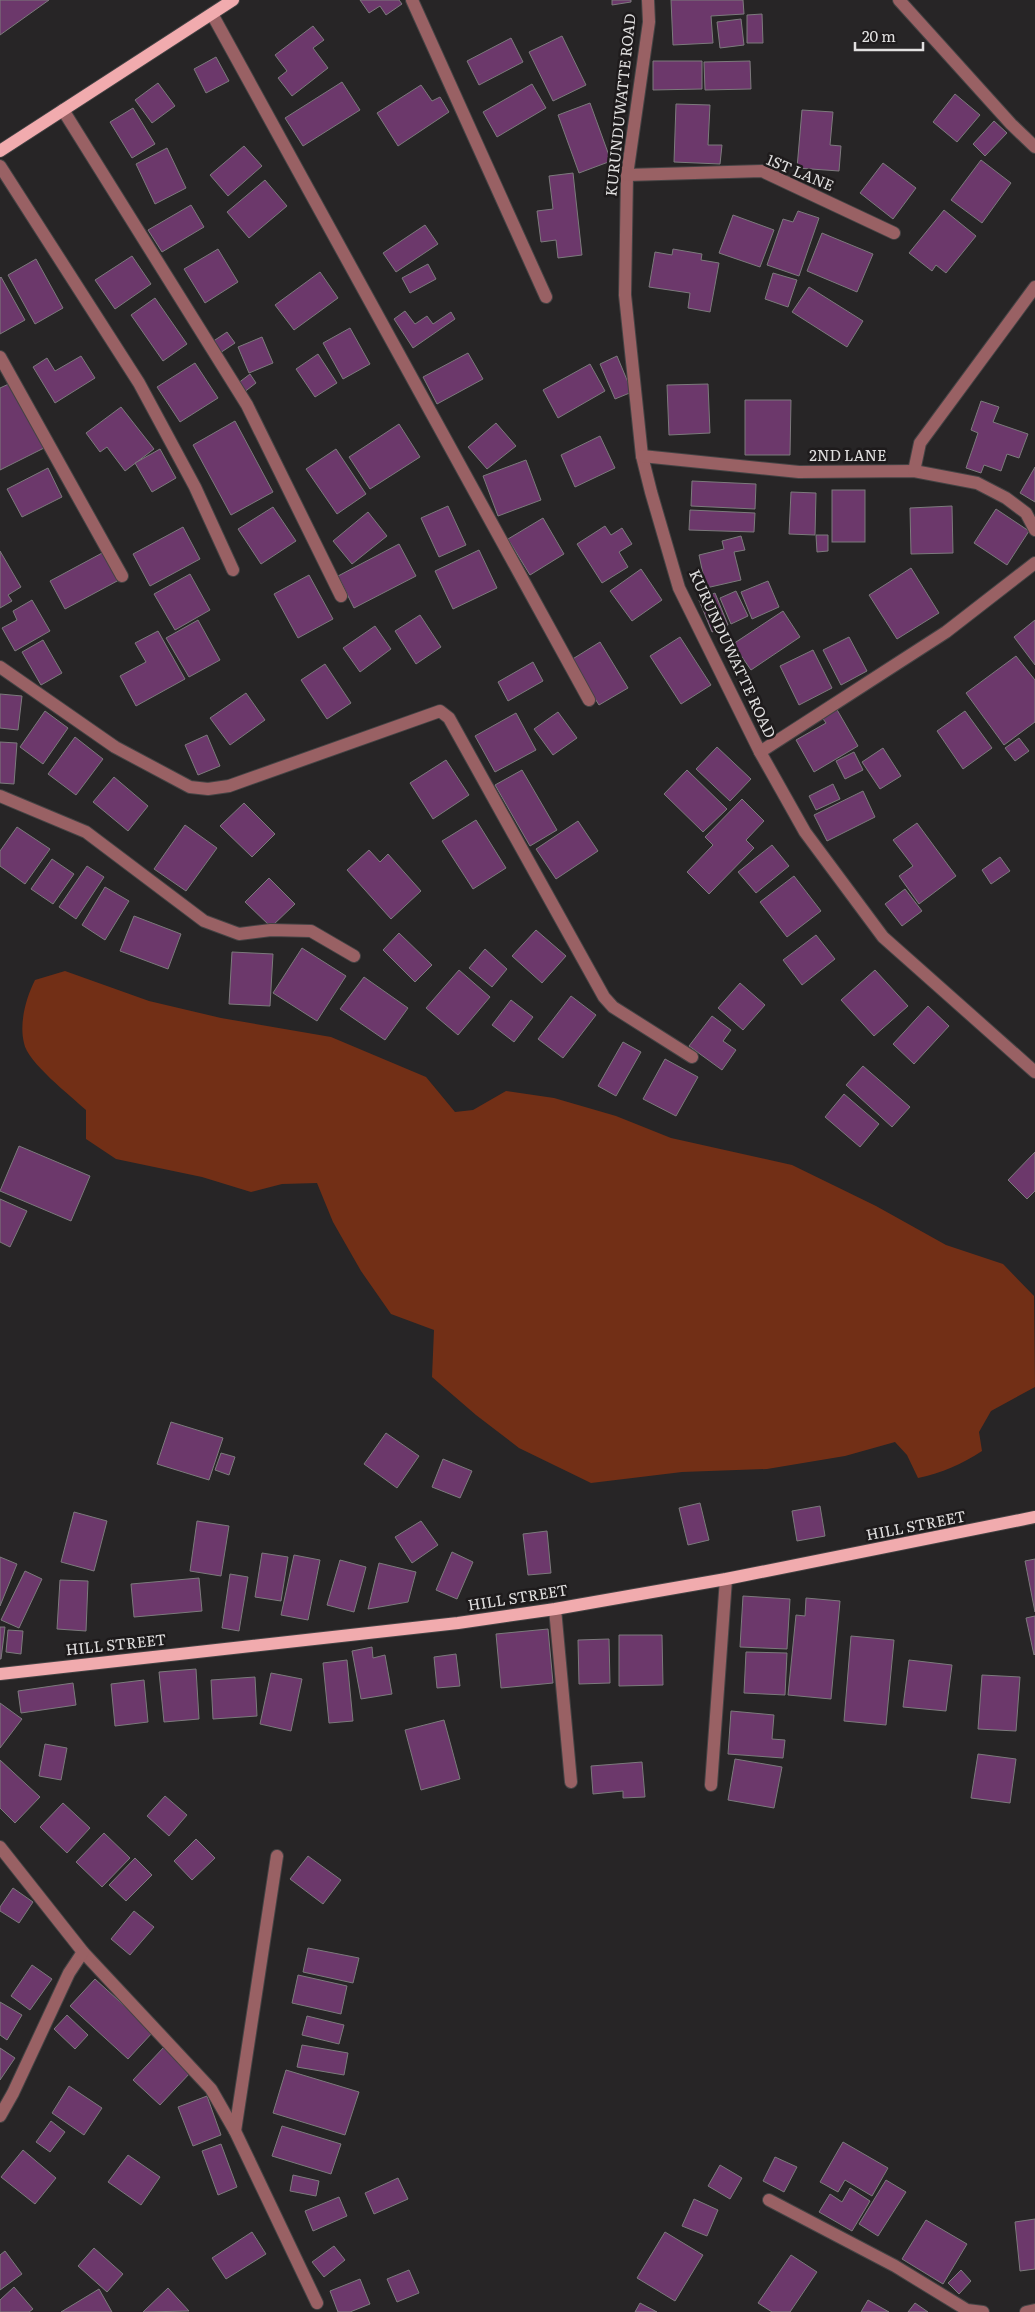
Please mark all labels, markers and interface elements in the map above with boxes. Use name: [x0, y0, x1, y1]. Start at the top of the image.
street label: KURUNDUWATTE ROAD: [598, 12, 641, 197]
scale bar: [855, 20, 922, 52]
text: 20 m: [862, 24, 896, 47]
street label: 1ST LANE: [763, 147, 838, 196]
street label: 2ND LANE: [809, 443, 887, 466]
street label: KURUNDUWATTE ROAD: [684, 565, 783, 742]
street label: HILL STREET: [864, 1504, 968, 1545]
street label: HILL STREET: [466, 1577, 570, 1616]
street label: HILL STREET: [64, 1627, 167, 1660]

